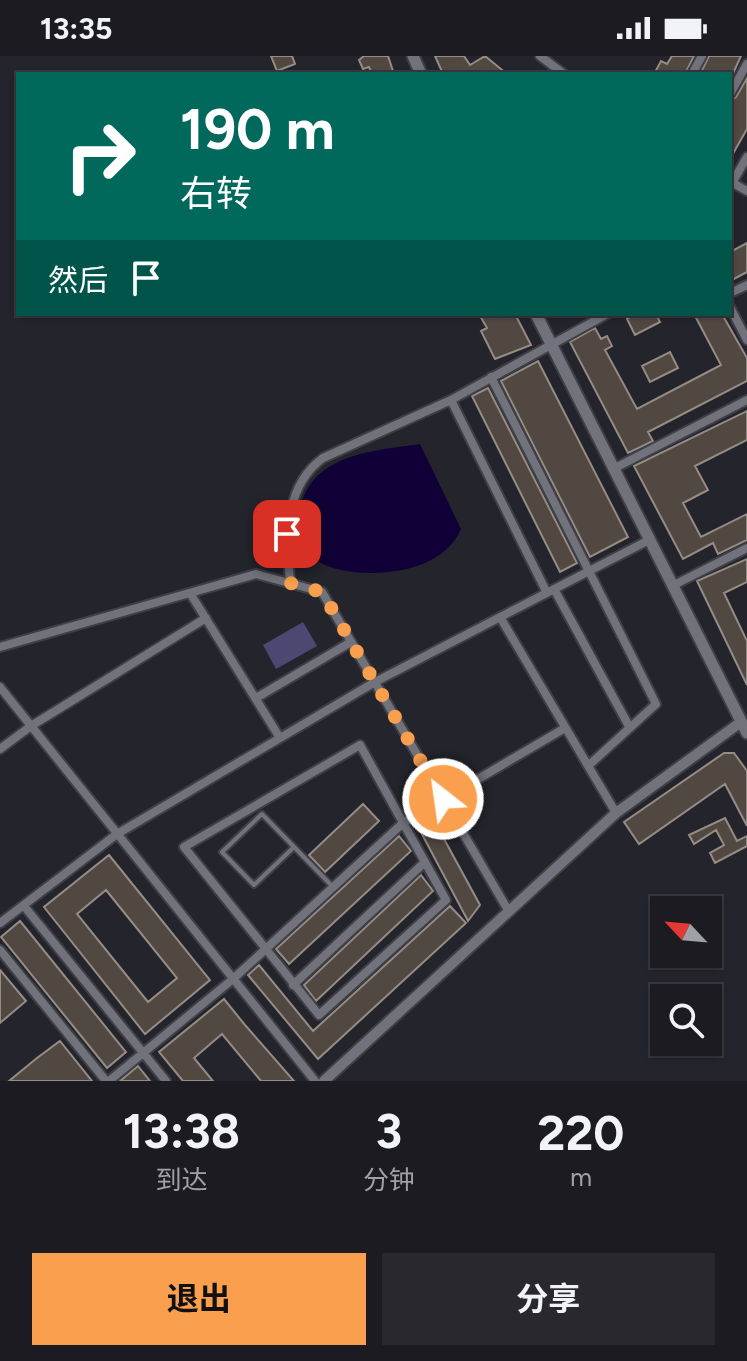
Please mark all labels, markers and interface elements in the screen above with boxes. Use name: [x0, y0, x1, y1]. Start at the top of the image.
text: 13:35: [40, 10, 112, 47]
text: 190 m: [180, 96, 335, 163]
icon: right: [48, 104, 152, 208]
text: 右转: [180, 172, 252, 215]
icon: arrive: [124, 256, 168, 300]
text: 然后: [48, 262, 108, 299]
pin: [253, 500, 321, 568]
icon: arrive: [265, 512, 309, 556]
position arrow: [401, 757, 485, 841]
north arrow: [650, 896, 722, 968]
map controls: [650, 896, 722, 1056]
button: search: [650, 984, 722, 1056]
text: 13:38: [123, 1102, 240, 1160]
text: 3: [376, 1102, 402, 1160]
text: 220: [538, 1104, 624, 1162]
text: m: [570, 1161, 592, 1193]
text: 到达: [155, 1164, 207, 1196]
text: 分钟: [363, 1164, 415, 1196]
button: 退出: [32, 1253, 366, 1345]
button: 分享: [382, 1253, 715, 1345]

